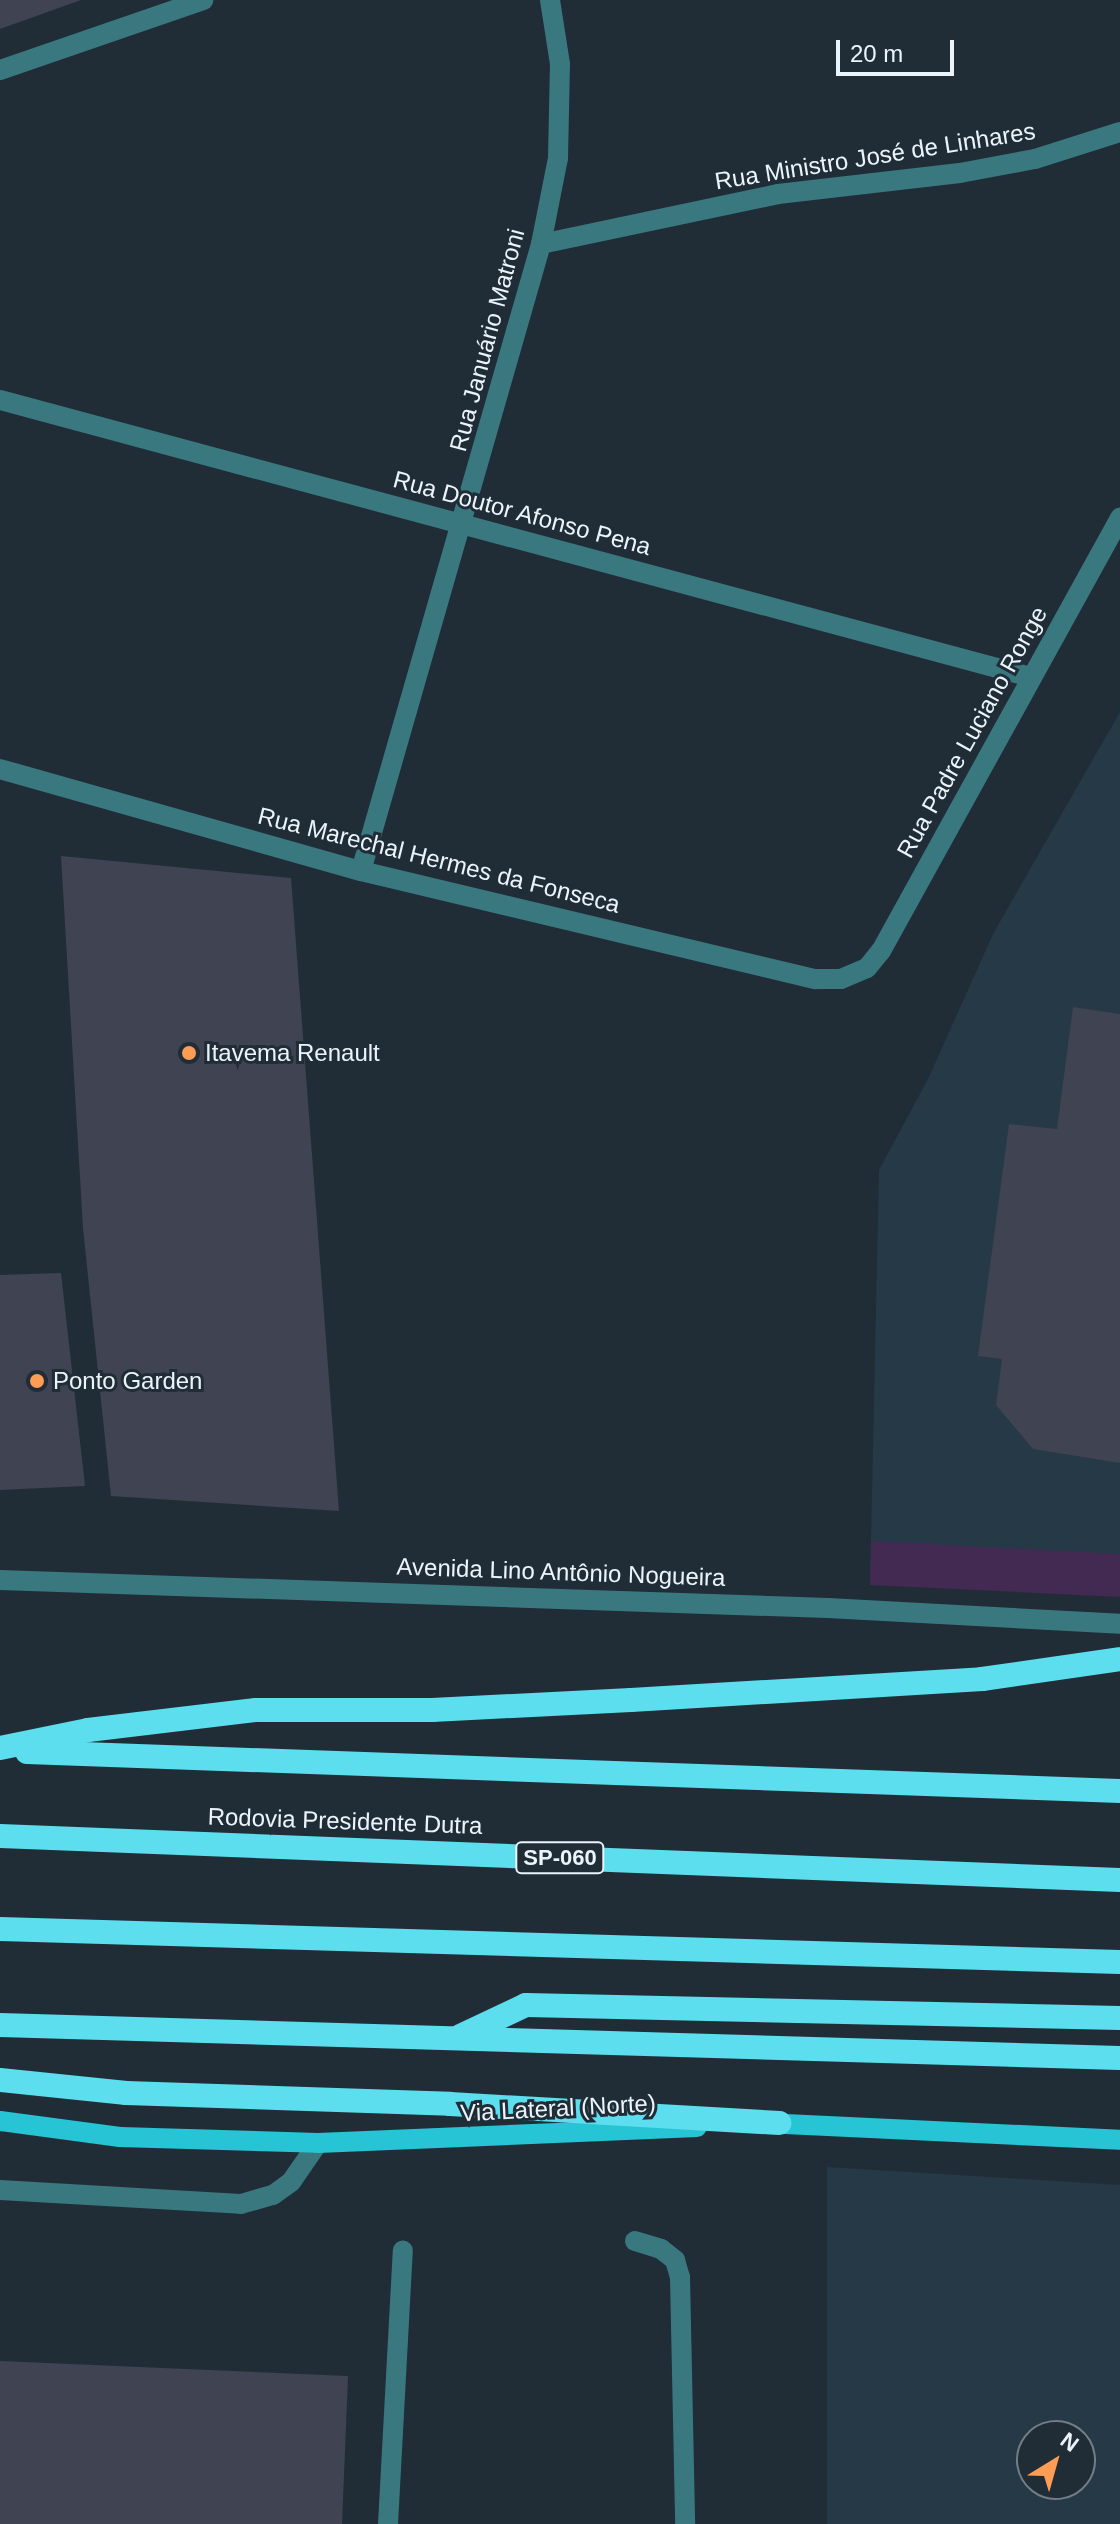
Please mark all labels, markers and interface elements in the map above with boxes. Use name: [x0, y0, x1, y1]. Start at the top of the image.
scale bar: [840, 24, 958, 74]
text: 20 m: [850, 40, 903, 67]
street label: Rua Ministro José de Linhares: [713, 116, 1037, 196]
street label: Rua Januário Matroni: [443, 225, 531, 455]
street label: Rua Doutor Afonso Pena: [389, 465, 655, 561]
street label: Rua Padre Luciano Ronge: [891, 601, 1053, 863]
street label: Rua Marechal Hermes da Fonseca: [255, 801, 623, 919]
place label: Itavema Renault: [205, 1039, 380, 1067]
marker: Itavema Renault: [180, 1044, 198, 1062]
place label: Ponto Garden: [53, 1367, 202, 1395]
marker: Ponto Garden: [28, 1372, 46, 1390]
street label: Avenida Lino Antônio Nogueira: [395, 1552, 727, 1592]
street label: Rodovia Presidente Dutra: [207, 1802, 483, 1840]
road number: SP-060: [514, 1840, 606, 1876]
street label: Via Lateral (Norte): [460, 2089, 656, 2127]
north arrow: [1016, 2420, 1096, 2500]
text: N: [1056, 2427, 1083, 2457]

